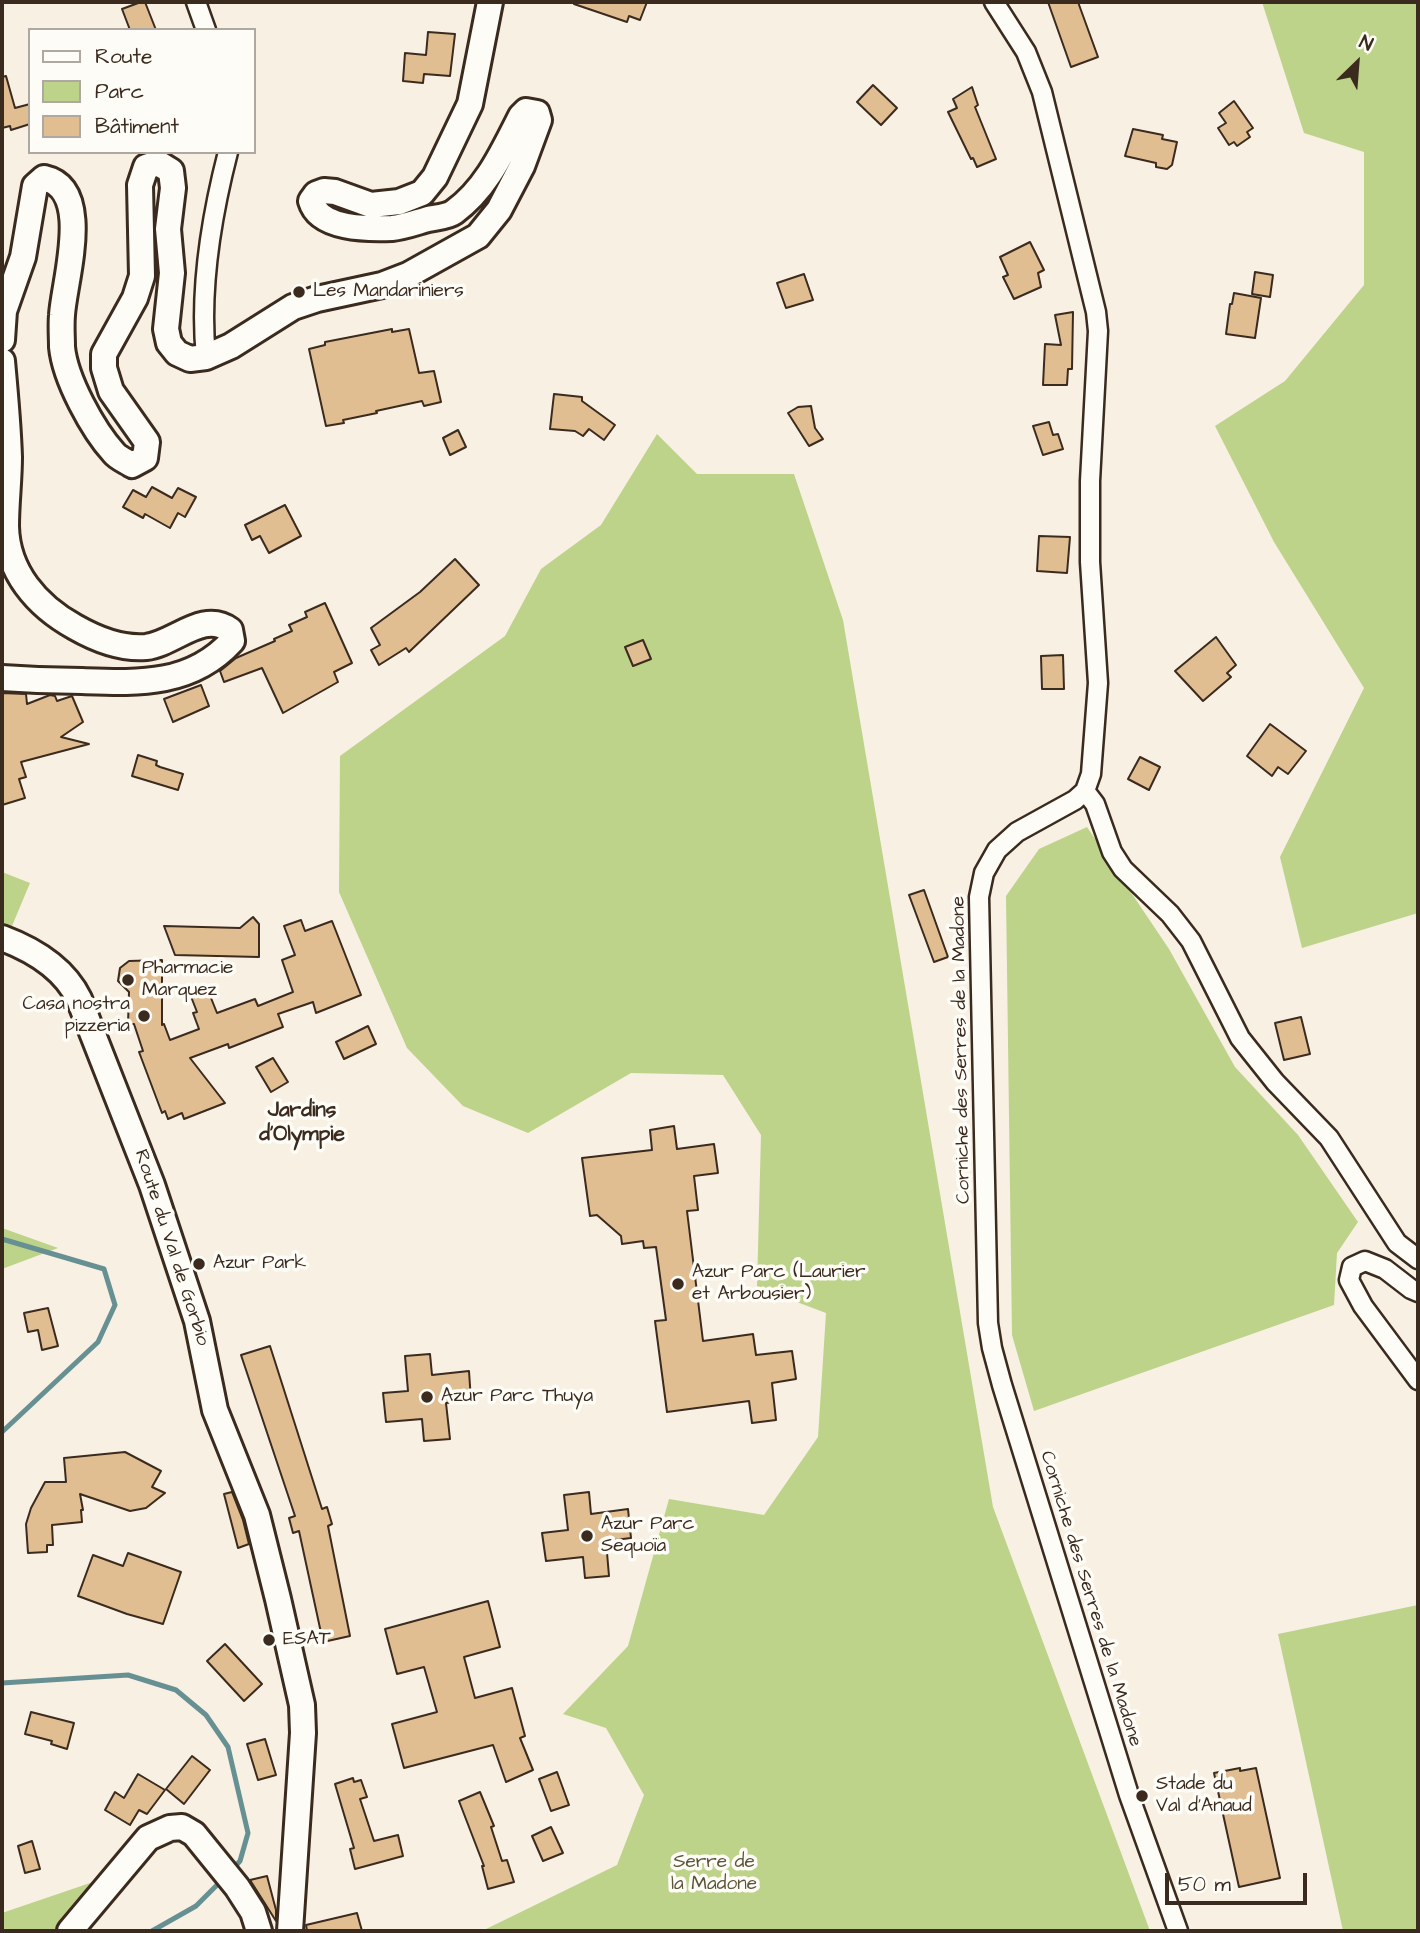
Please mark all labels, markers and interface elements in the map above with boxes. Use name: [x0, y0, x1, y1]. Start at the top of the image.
legend: [28, 28, 256, 154]
north arrow: [1322, 28, 1392, 98]
text: N: [1355, 29, 1377, 58]
text: Route: [95, 42, 152, 71]
text: Parc: [95, 77, 144, 106]
text: Bâtiment: [95, 112, 179, 141]
place label: Les Mandariniers: [313, 281, 464, 303]
marker: Les Mandariniers: [291, 284, 307, 300]
street label: Corniche des Serres de la Madone: [948, 896, 976, 1204]
place label: Pharmacie Marquez: [142, 958, 233, 1002]
marker: Pharmacie Marquez: [120, 972, 136, 988]
place label: Casa nostra pizzeria: [23, 994, 130, 1038]
marker: Casa nostra pizzeria: [136, 1008, 152, 1024]
district label: Jardins d'Olympie: [259, 1099, 345, 1149]
street label: Route du Val de Gorbio: [129, 1147, 213, 1349]
place label: Azur Park: [213, 1253, 306, 1275]
marker: Azur Park: [191, 1256, 207, 1272]
place label: Azur Parc (Laurier et Arbousier): [692, 1262, 865, 1306]
marker: Azur Parc (Laurier et Arbousier): [670, 1276, 686, 1292]
place label: Azur Parc Thuya: [441, 1386, 593, 1408]
marker: Azur Parc Thuya: [419, 1389, 435, 1405]
street label: Corniche des Serres de la Madone: [1034, 1448, 1146, 1750]
place label: Azur Parc Sequoïa: [601, 1514, 695, 1558]
marker: Azur Parc Sequoïa: [579, 1528, 595, 1544]
place label: ESAT: [283, 1629, 330, 1651]
marker: ESAT: [261, 1632, 277, 1648]
place label: Stade du Val d'Anaud: [1156, 1774, 1252, 1818]
marker: Stade du Val d'Anaud: [1134, 1788, 1150, 1804]
park label: Serre de la Madone: [671, 1852, 757, 1896]
scale bar: [1168, 1860, 1310, 1904]
text: 50 m: [1178, 1870, 1231, 1899]

